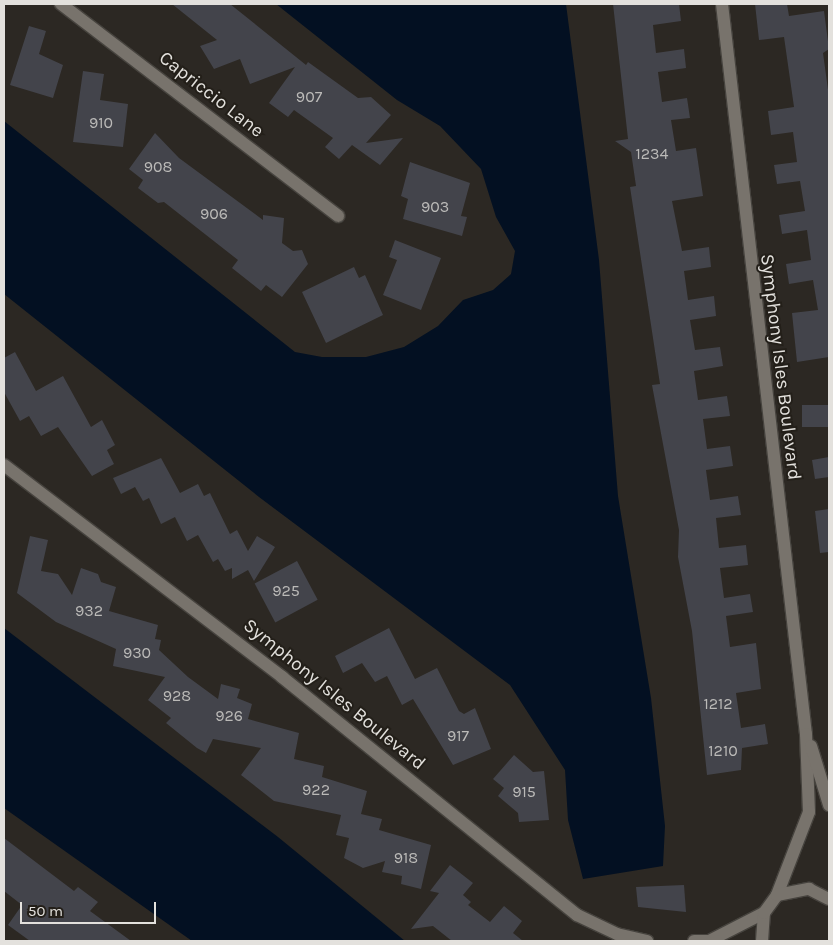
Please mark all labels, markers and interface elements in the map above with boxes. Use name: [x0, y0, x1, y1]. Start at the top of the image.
street label: Capriccio Lane: [154, 47, 268, 143]
house number: 907: [296, 87, 322, 107]
house number: 910: [89, 113, 113, 133]
house number: 1234: [636, 144, 668, 164]
house number: 908: [144, 157, 172, 177]
house number: 903: [421, 197, 449, 217]
house number: 906: [200, 204, 228, 224]
street label: Symphony Isles Boulevard: [755, 253, 805, 481]
house number: 925: [272, 581, 300, 601]
house number: 932: [75, 601, 103, 621]
street label: Symphony Isles Boulevard: [238, 615, 430, 775]
house number: 930: [123, 643, 151, 663]
house number: 928: [163, 686, 191, 706]
house number: 1212: [703, 694, 733, 714]
house number: 926: [215, 706, 243, 726]
house number: 917: [447, 726, 469, 746]
house number: 1210: [708, 741, 738, 761]
house number: 922: [302, 780, 330, 800]
house number: 915: [512, 782, 536, 802]
house number: 918: [394, 848, 418, 868]
scale bar: [22, 892, 159, 924]
text: 50 m: [28, 902, 63, 920]

